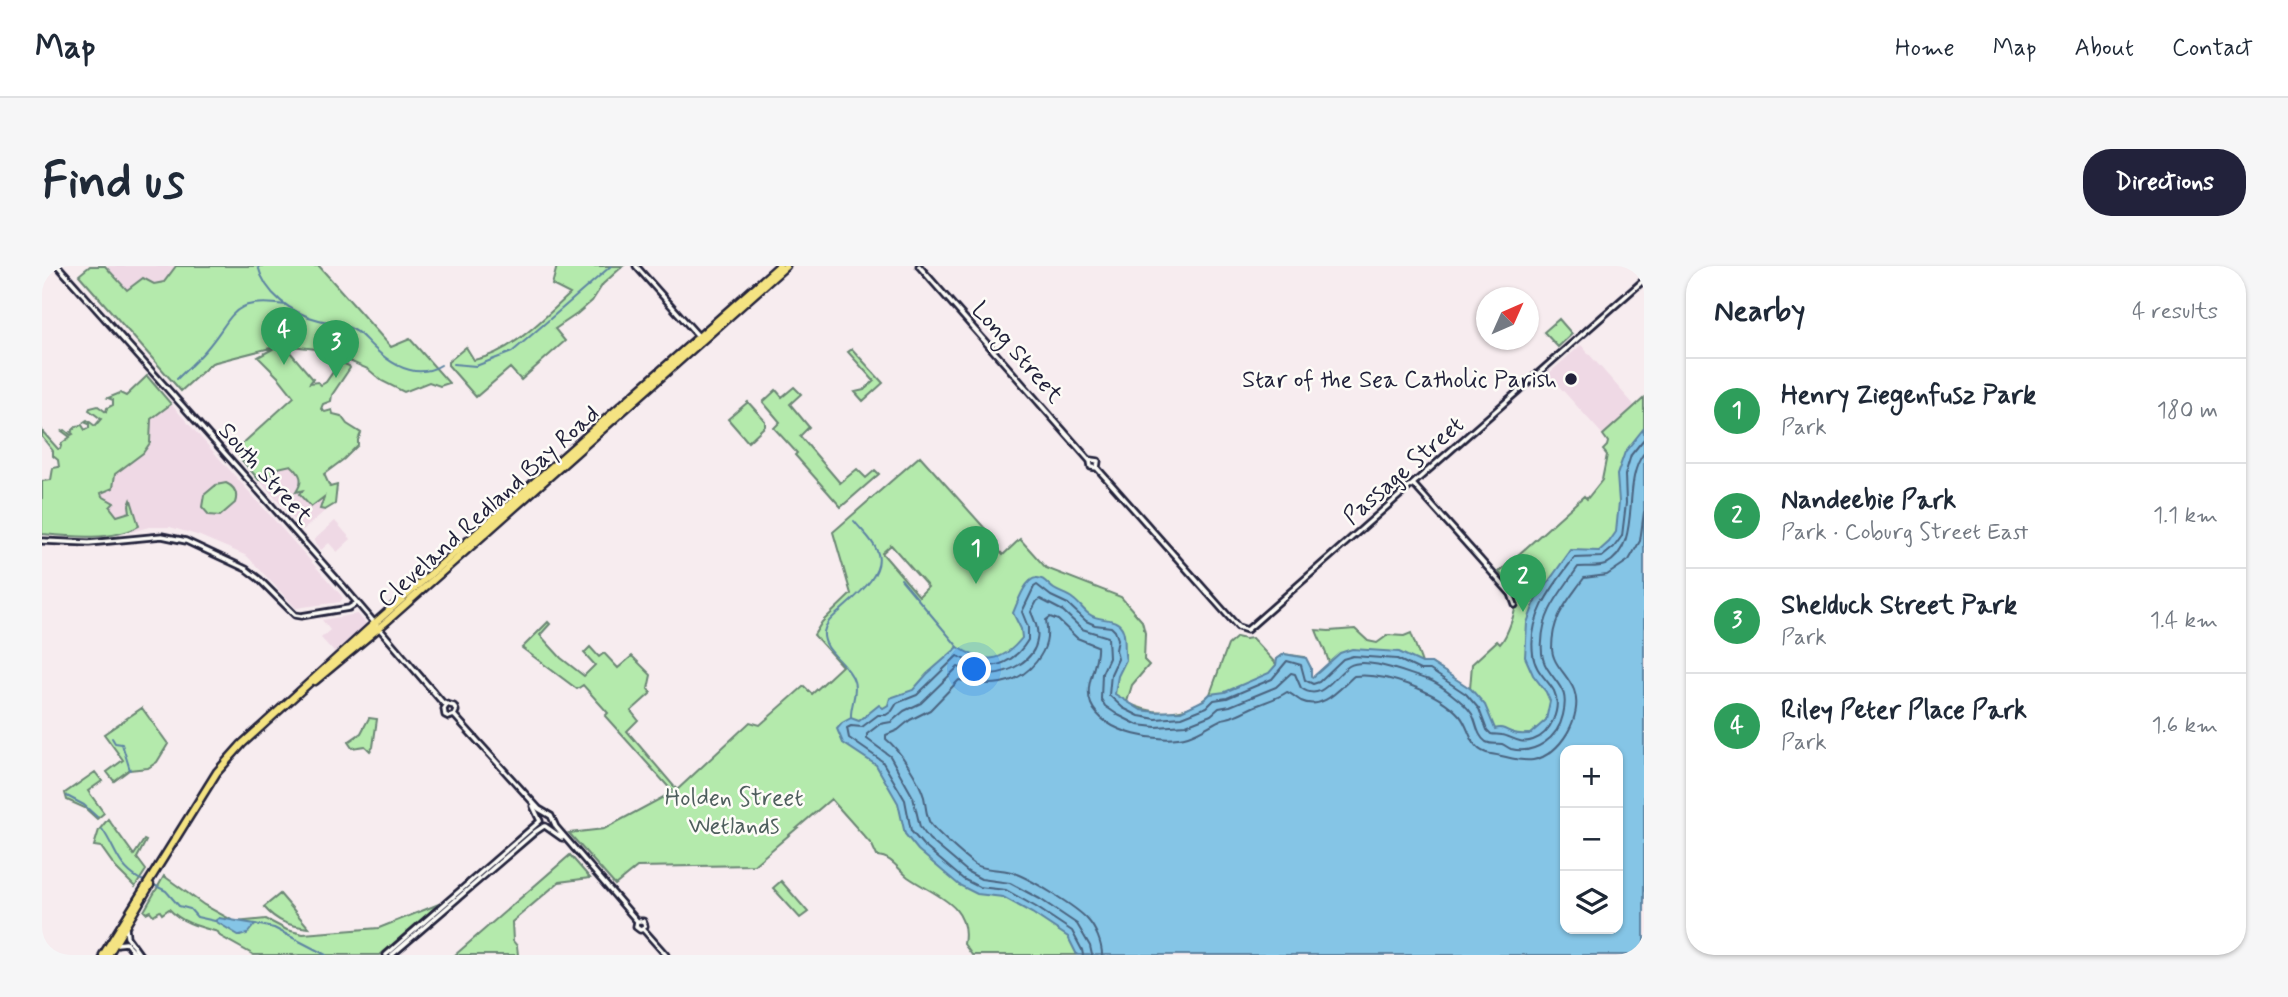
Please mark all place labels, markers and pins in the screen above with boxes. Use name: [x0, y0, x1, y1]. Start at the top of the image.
pin: 4: [261, 307, 307, 365]
pin: 3: [313, 320, 359, 378]
place label: Star of the Sea Catholic Parish: [1242, 365, 1557, 396]
marker: Star of the Sea Catholic Parish: [1563, 371, 1579, 387]
pin: 1: [953, 526, 999, 584]
pin: 2: [1500, 554, 1546, 612]

